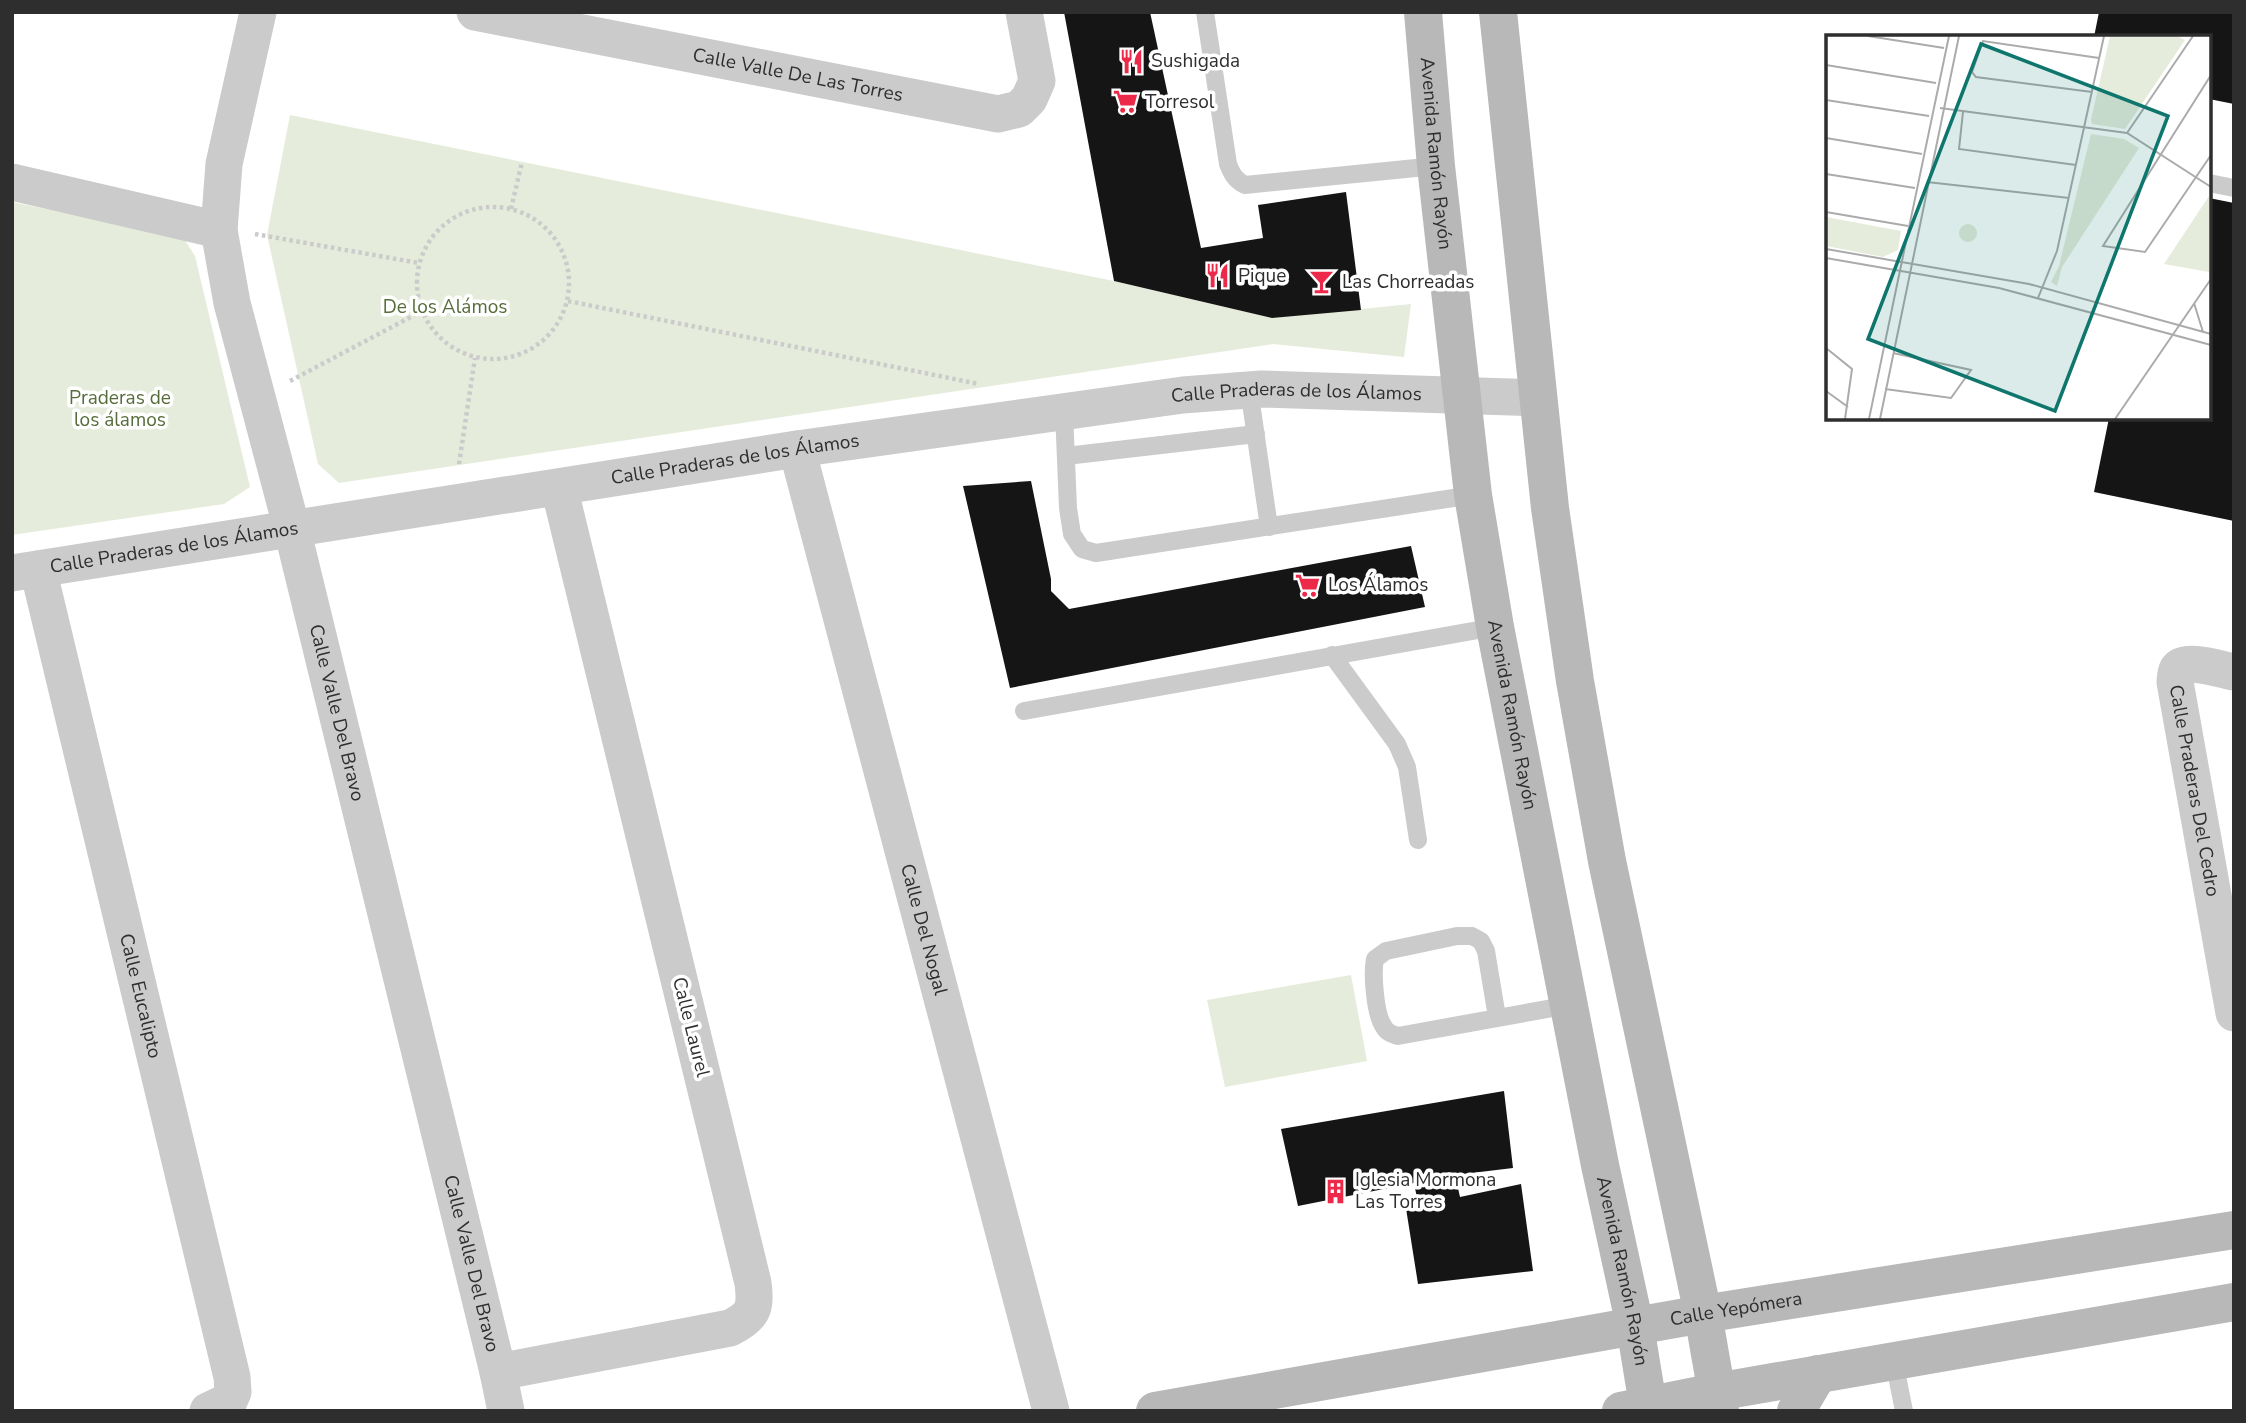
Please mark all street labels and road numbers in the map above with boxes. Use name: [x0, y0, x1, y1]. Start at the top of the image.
street label: Calle Valle De Las Torres: [690, 42, 905, 108]
street label: Avenida Ramón Rayón: [1414, 56, 1458, 251]
street label: Calle Praderas de los Álamos: [1169, 376, 1422, 410]
street label: Calle Praderas de los Álamos: [609, 427, 861, 491]
street label: Calle Praderas de los Álamos: [48, 515, 300, 580]
street label: Avenida Ramón Rayón: [1481, 618, 1543, 812]
street label: Calle Valle Del Bravo: [303, 621, 371, 804]
street label: Calle Praderas Del Cedro: [2163, 683, 2226, 899]
street label: Calle Del Nogal: [894, 861, 954, 998]
street label: Calle Eucalipto: [113, 931, 168, 1061]
street label: Calle Laurel: [666, 974, 716, 1080]
street label: Calle Valle Del Bravo: [437, 1172, 506, 1355]
street label: Avenida Ramón Rayón: [1590, 1174, 1654, 1368]
street label: Calle Yepómera: [1668, 1285, 1804, 1333]

